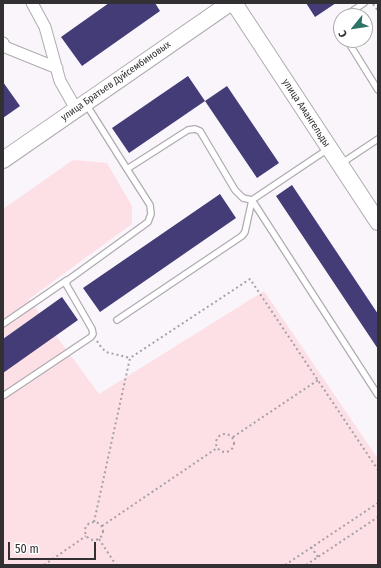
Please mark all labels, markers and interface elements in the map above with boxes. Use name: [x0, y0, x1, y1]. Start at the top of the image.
north arrow: [333, 8, 373, 48]
text: С: [336, 28, 350, 40]
street label: улица Братьев Дуйсембиновых: [59, 38, 173, 124]
street label: улица Амангельды: [279, 77, 333, 149]
scale bar: [10, 534, 98, 560]
text: 50 m: [15, 542, 39, 556]

